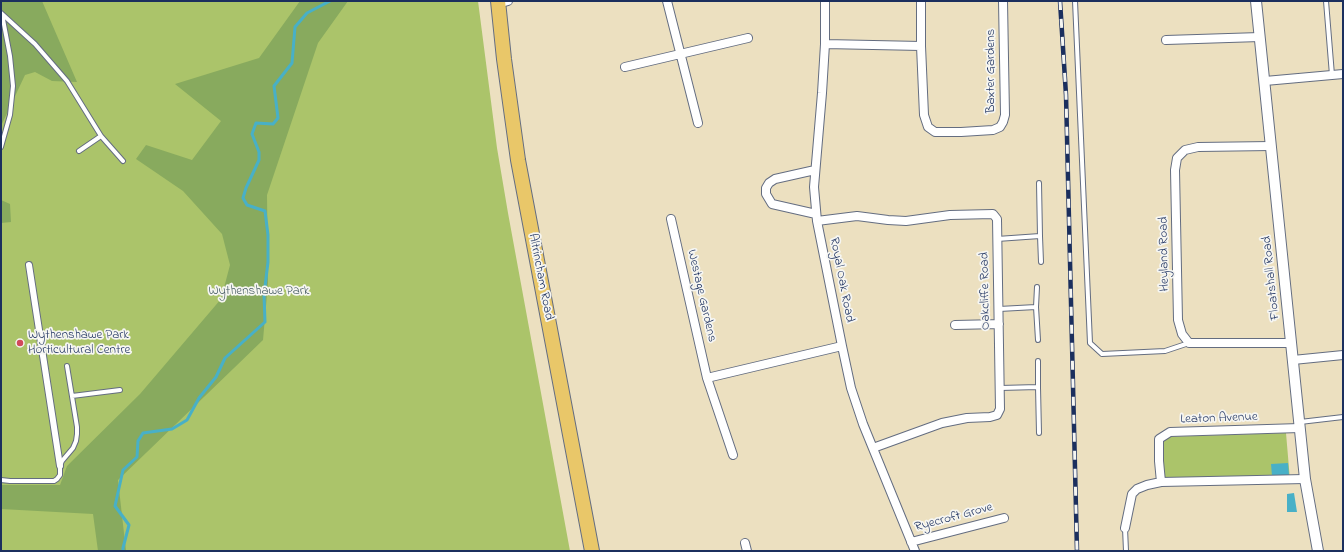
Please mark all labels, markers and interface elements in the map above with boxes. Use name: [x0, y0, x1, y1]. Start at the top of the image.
street label: Baxter Gardens: [984, 29, 1000, 113]
street label: Heyland Road: [1157, 216, 1173, 292]
street label: Altrincham Road: [524, 232, 556, 322]
street label: Floatshall Road: [1260, 235, 1284, 321]
street label: Royal Oak Road: [825, 236, 857, 324]
street label: Westage Gardens: [683, 248, 719, 344]
street label: Oakcliffe Road: [978, 252, 994, 330]
park label: Wythenshawe Park: [209, 284, 309, 300]
place label: Wythenshawe Park Horticultural Centre: [28, 328, 130, 359]
marker: Wythenshawe Park Horticultural Centre: [15, 338, 25, 348]
street label: Leaton Avenue: [1180, 410, 1258, 428]
street label: Ryecroft Grove: [913, 500, 995, 536]

